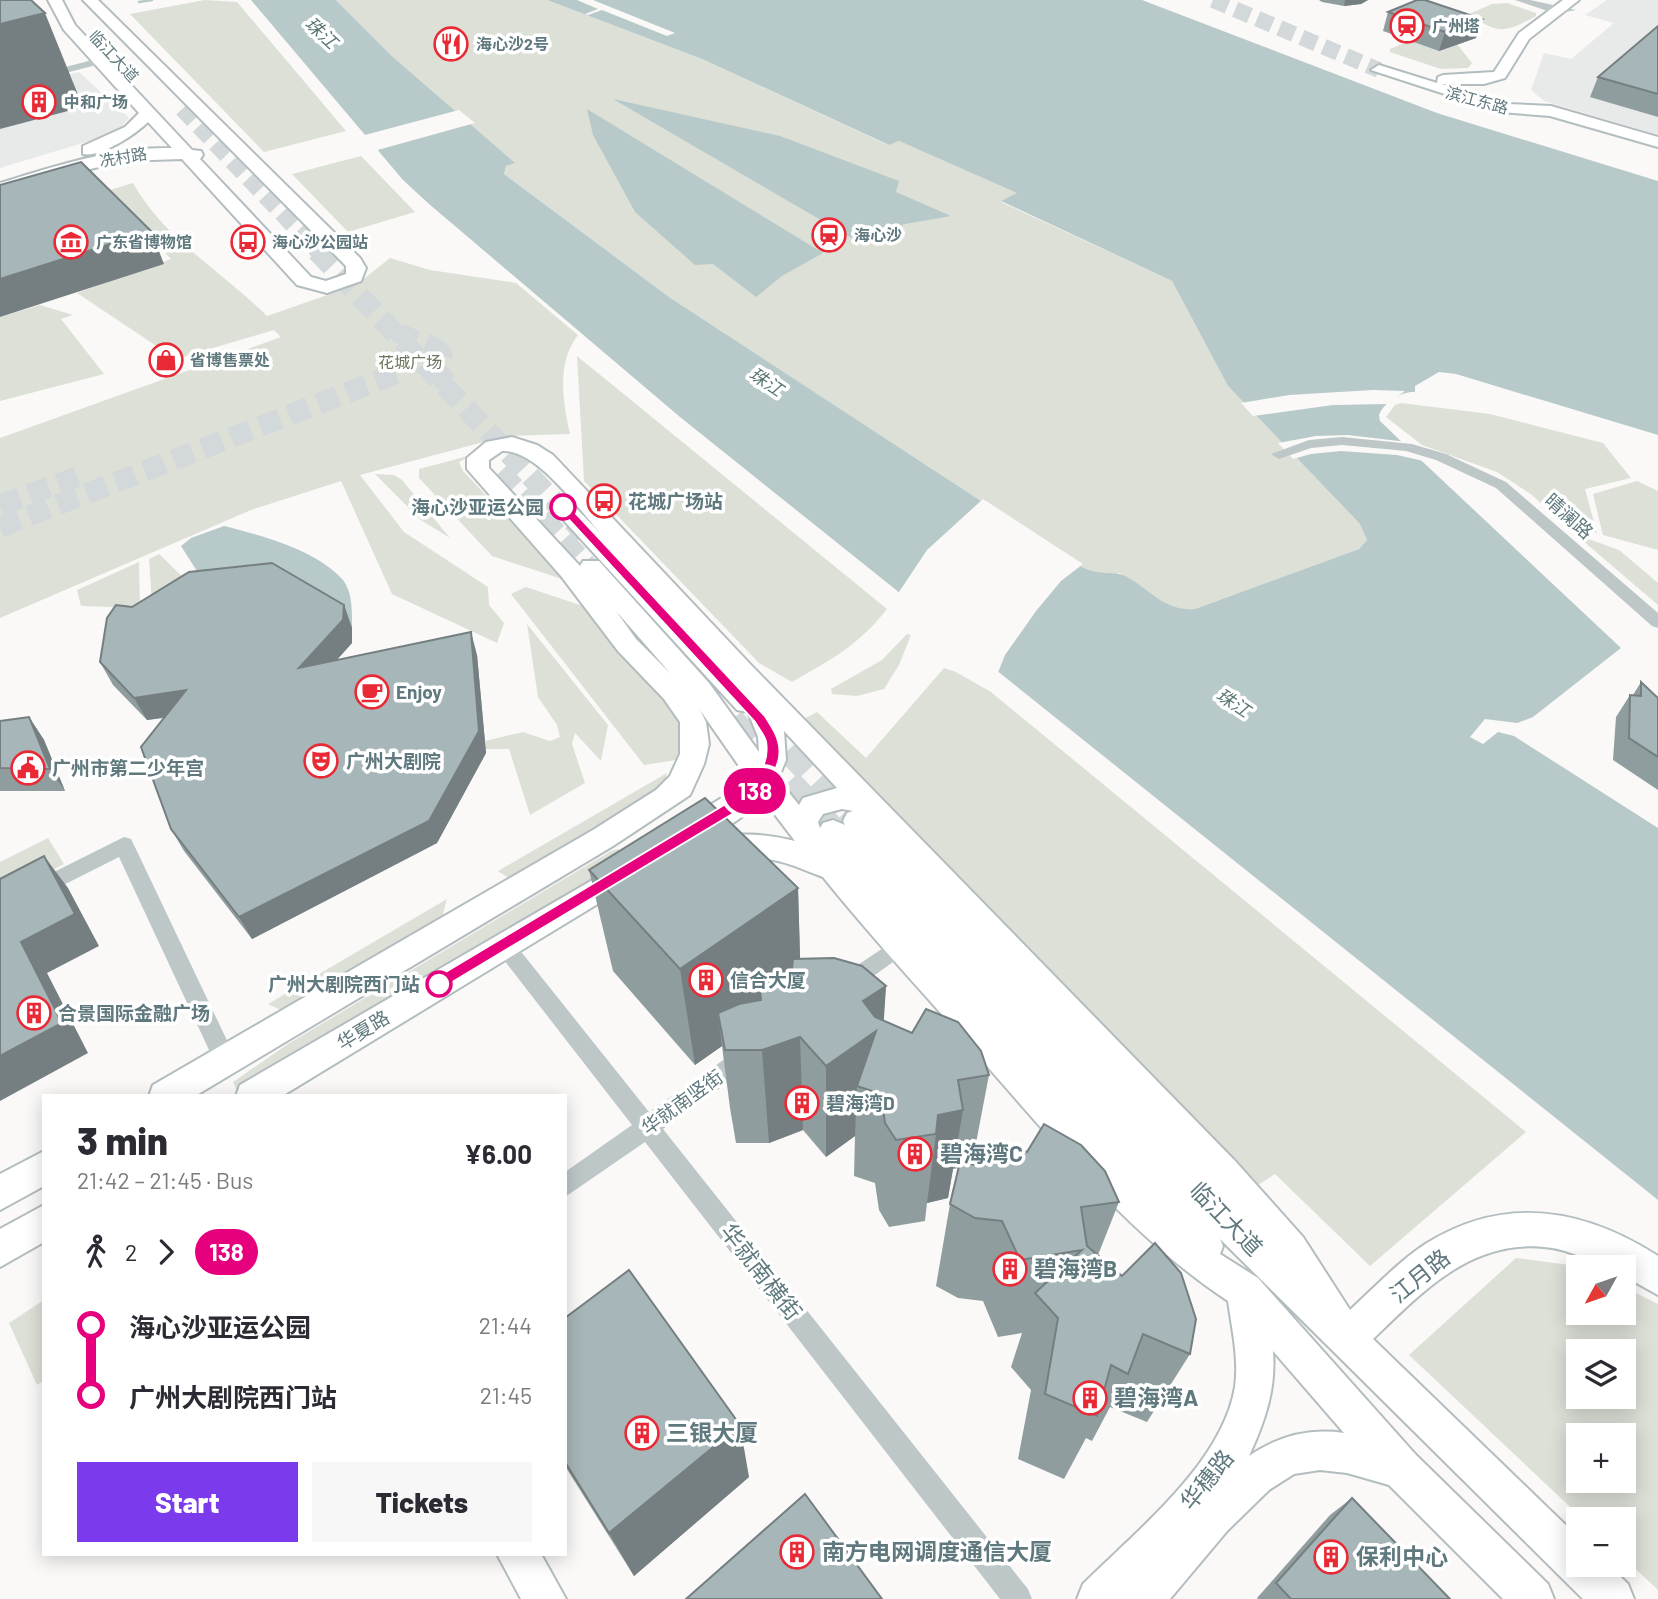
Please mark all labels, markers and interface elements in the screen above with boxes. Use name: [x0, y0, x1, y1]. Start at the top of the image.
station icon: 广州塔: [1388, 7, 1426, 45]
water label: 珠江: [301, 12, 344, 54]
place label: 广州塔: [1432, 16, 1480, 35]
restaurant icon: 海心沙2号: [432, 25, 470, 63]
street label: 临江大道: [86, 26, 143, 86]
place label: 海心沙2号: [476, 34, 549, 53]
street label: 滨江东路: [1444, 82, 1511, 117]
building icon: 中和广场: [20, 83, 58, 121]
place label: 中和广场: [64, 92, 128, 111]
street label: 冼村路: [98, 143, 148, 170]
station icon: 海心沙: [810, 216, 848, 254]
museum icon: 广东省博物馆: [52, 223, 90, 261]
bus stop icon: 海心沙公园站: [229, 223, 267, 261]
place label: 海心沙: [854, 225, 902, 244]
place label: 广东省博物馆: [96, 232, 192, 251]
place label: 海心沙公园站: [272, 232, 368, 251]
shop icon: 省博售票处: [147, 341, 185, 379]
place label: 省博售票处: [190, 350, 270, 369]
park label: 花城广场: [378, 352, 442, 371]
water label: 珠江: [745, 362, 789, 401]
bus stop icon: 花城广场站: [585, 482, 623, 520]
street label: 晴澜路: [1540, 488, 1598, 543]
place label: 花城广场站: [628, 489, 723, 512]
marker: 海心沙亚运公园: [550, 494, 576, 520]
place label: 海心沙亚运公园: [411, 495, 544, 518]
cafe icon: Enjoy: [353, 673, 391, 711]
place label: Enjoy: [396, 680, 442, 703]
water label: 珠江: [1212, 683, 1256, 722]
theatre icon: 广州大剧院: [302, 742, 340, 780]
public building icon: 广州市第二少年宫: [9, 749, 47, 787]
place label: 广州大剧院: [346, 749, 441, 772]
place label: 广州市第二少年宫: [52, 756, 204, 779]
line badge: 138: [715, 768, 795, 814]
text: 138: [738, 776, 772, 805]
building icon: 信合大厦: [687, 961, 725, 999]
place label: 信合大厦: [730, 968, 806, 991]
marker: 广州大剧院西门站: [426, 971, 452, 997]
place label: 广州大剧院西门站: [268, 972, 420, 995]
building icon: 合景国际金融广场: [15, 994, 53, 1032]
place label: 合景国际金融广场: [58, 1001, 210, 1024]
street label: 华夏路: [332, 1005, 393, 1054]
street label: 华就南竖街: [637, 1064, 727, 1139]
building icon: 碧海湾D: [783, 1084, 821, 1122]
place label: 碧海湾D: [826, 1091, 895, 1114]
text: 3 min: [77, 1117, 168, 1163]
building icon: 碧海湾C: [896, 1135, 934, 1173]
text: ¥6.00: [464, 1138, 532, 1169]
place label: 碧海湾C: [940, 1139, 1023, 1167]
text: 21:42 – 21:45 · Bus: [77, 1166, 253, 1194]
street label: 临江大道: [1185, 1175, 1269, 1261]
street label: 华就南横街: [715, 1217, 808, 1325]
icon: walk: [77, 1233, 115, 1271]
icon: forward: [147, 1233, 185, 1271]
text: 138: [209, 1237, 244, 1266]
text: 2: [125, 1238, 137, 1266]
street label: 江月路: [1384, 1243, 1455, 1308]
building icon: 碧海湾B: [991, 1250, 1029, 1288]
place label: 碧海湾B: [1034, 1254, 1117, 1282]
north arrow: [1566, 1255, 1636, 1325]
map controls: [1566, 1255, 1636, 1577]
text: 海心沙亚运公园: [129, 1311, 311, 1342]
text: 21:44: [479, 1311, 532, 1339]
button: layers: [1566, 1339, 1636, 1409]
building icon: 碧海湾A: [1071, 1379, 1109, 1417]
text: 广州大剧院西门站: [129, 1381, 337, 1412]
text: 21:45: [480, 1381, 532, 1409]
place label: 碧海湾A: [1114, 1383, 1198, 1411]
building icon: 三银大厦: [623, 1414, 661, 1452]
place label: 三银大厦: [666, 1418, 758, 1446]
button: +: [1566, 1423, 1636, 1493]
street label: 华穗路: [1174, 1444, 1239, 1515]
button: Start: [77, 1462, 298, 1542]
button: Tickets: [312, 1462, 532, 1542]
button: −: [1566, 1507, 1636, 1577]
building icon: 南方电网调度通信大厦: [778, 1533, 816, 1571]
place label: 南方电网调度通信大厦: [822, 1537, 1052, 1565]
building icon: 保利中心: [1312, 1538, 1350, 1576]
place label: 保利中心: [1356, 1542, 1448, 1570]

